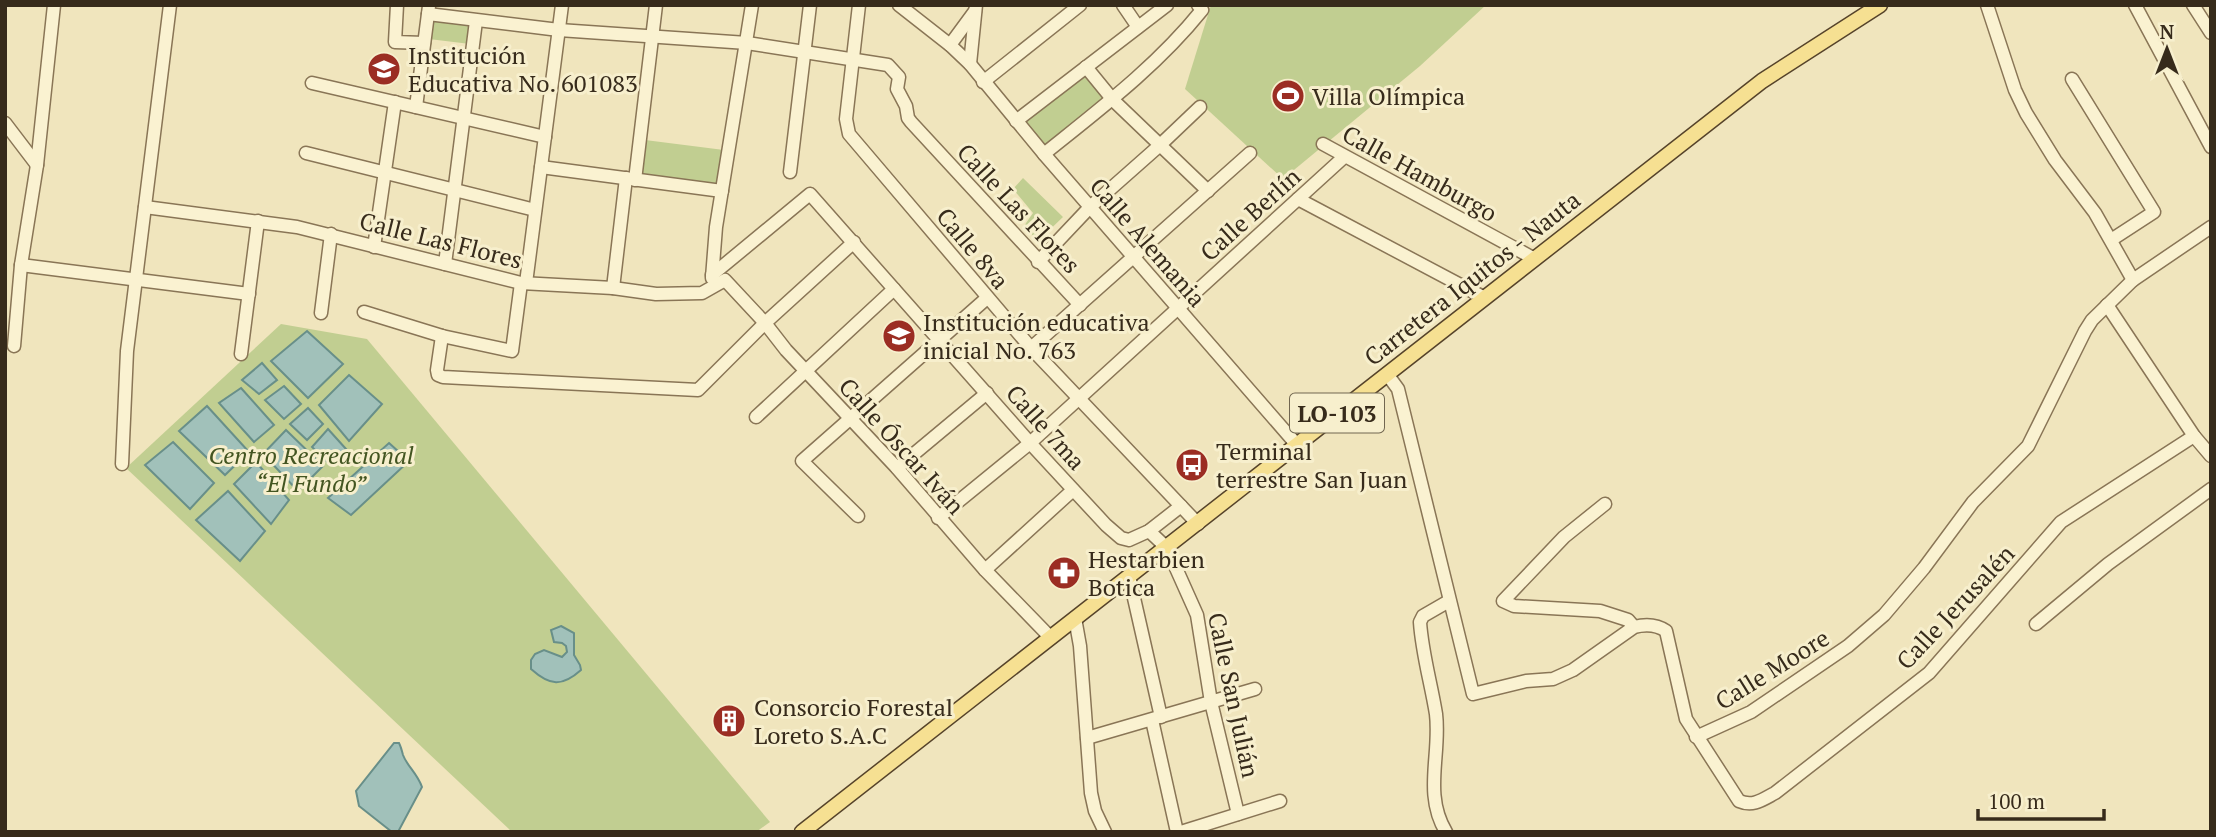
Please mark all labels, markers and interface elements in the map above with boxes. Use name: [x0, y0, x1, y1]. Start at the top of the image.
north arrow: [2132, 14, 2202, 84]
text: N: [2160, 19, 2175, 44]
place label: Institución Educativa No. 601083: [408, 39, 638, 99]
school or university icon: Institución Educativa No. 601083: [365, 50, 403, 88]
sports icon: Villa Olímpica: [1269, 77, 1307, 115]
place label: Villa Olímpica: [1312, 80, 1465, 112]
street label: Calle Hamburgo: [1337, 117, 1503, 229]
street label: Calle Las Flores: [950, 136, 1088, 280]
street label: Calle Berlín: [1193, 160, 1307, 268]
street label: Calle Alemania: [1083, 171, 1213, 313]
street label: Carretera Iquitos - Nauta: [1357, 184, 1587, 372]
street label: Calle 8va: [930, 201, 1016, 295]
street label: Calle Las Flores: [356, 204, 526, 276]
place label: Institución educativa inicial No. 763: [923, 306, 1150, 366]
school or university icon: Institución educativa inicial No. 763: [880, 317, 918, 355]
street label: Calle Óscar Iván: [832, 371, 972, 521]
street label: Calle 7ma: [999, 378, 1093, 476]
road number: LO-103: [1290, 394, 1384, 432]
place label: Terminal terrestre San Juan: [1216, 435, 1407, 495]
park label: Centro Recreacional “El Fundo”: [208, 439, 414, 499]
bus stop icon: Terminal terrestre San Juan: [1173, 446, 1211, 484]
street label: Calle Jerusalén: [1889, 538, 2021, 676]
place label: Hestarbien Botica: [1088, 543, 1205, 603]
pharmacy icon: Hestarbien Botica: [1045, 554, 1083, 592]
street label: Calle San Julián: [1201, 610, 1267, 780]
street label: Calle Moore: [1709, 621, 1835, 717]
place label: Consorcio Forestal Loreto S.A.C: [754, 691, 953, 751]
building icon: Consorcio Forestal Loreto S.A.C: [710, 702, 748, 740]
scale bar: [1978, 778, 2104, 822]
text: 100 m: [1988, 787, 2045, 815]

